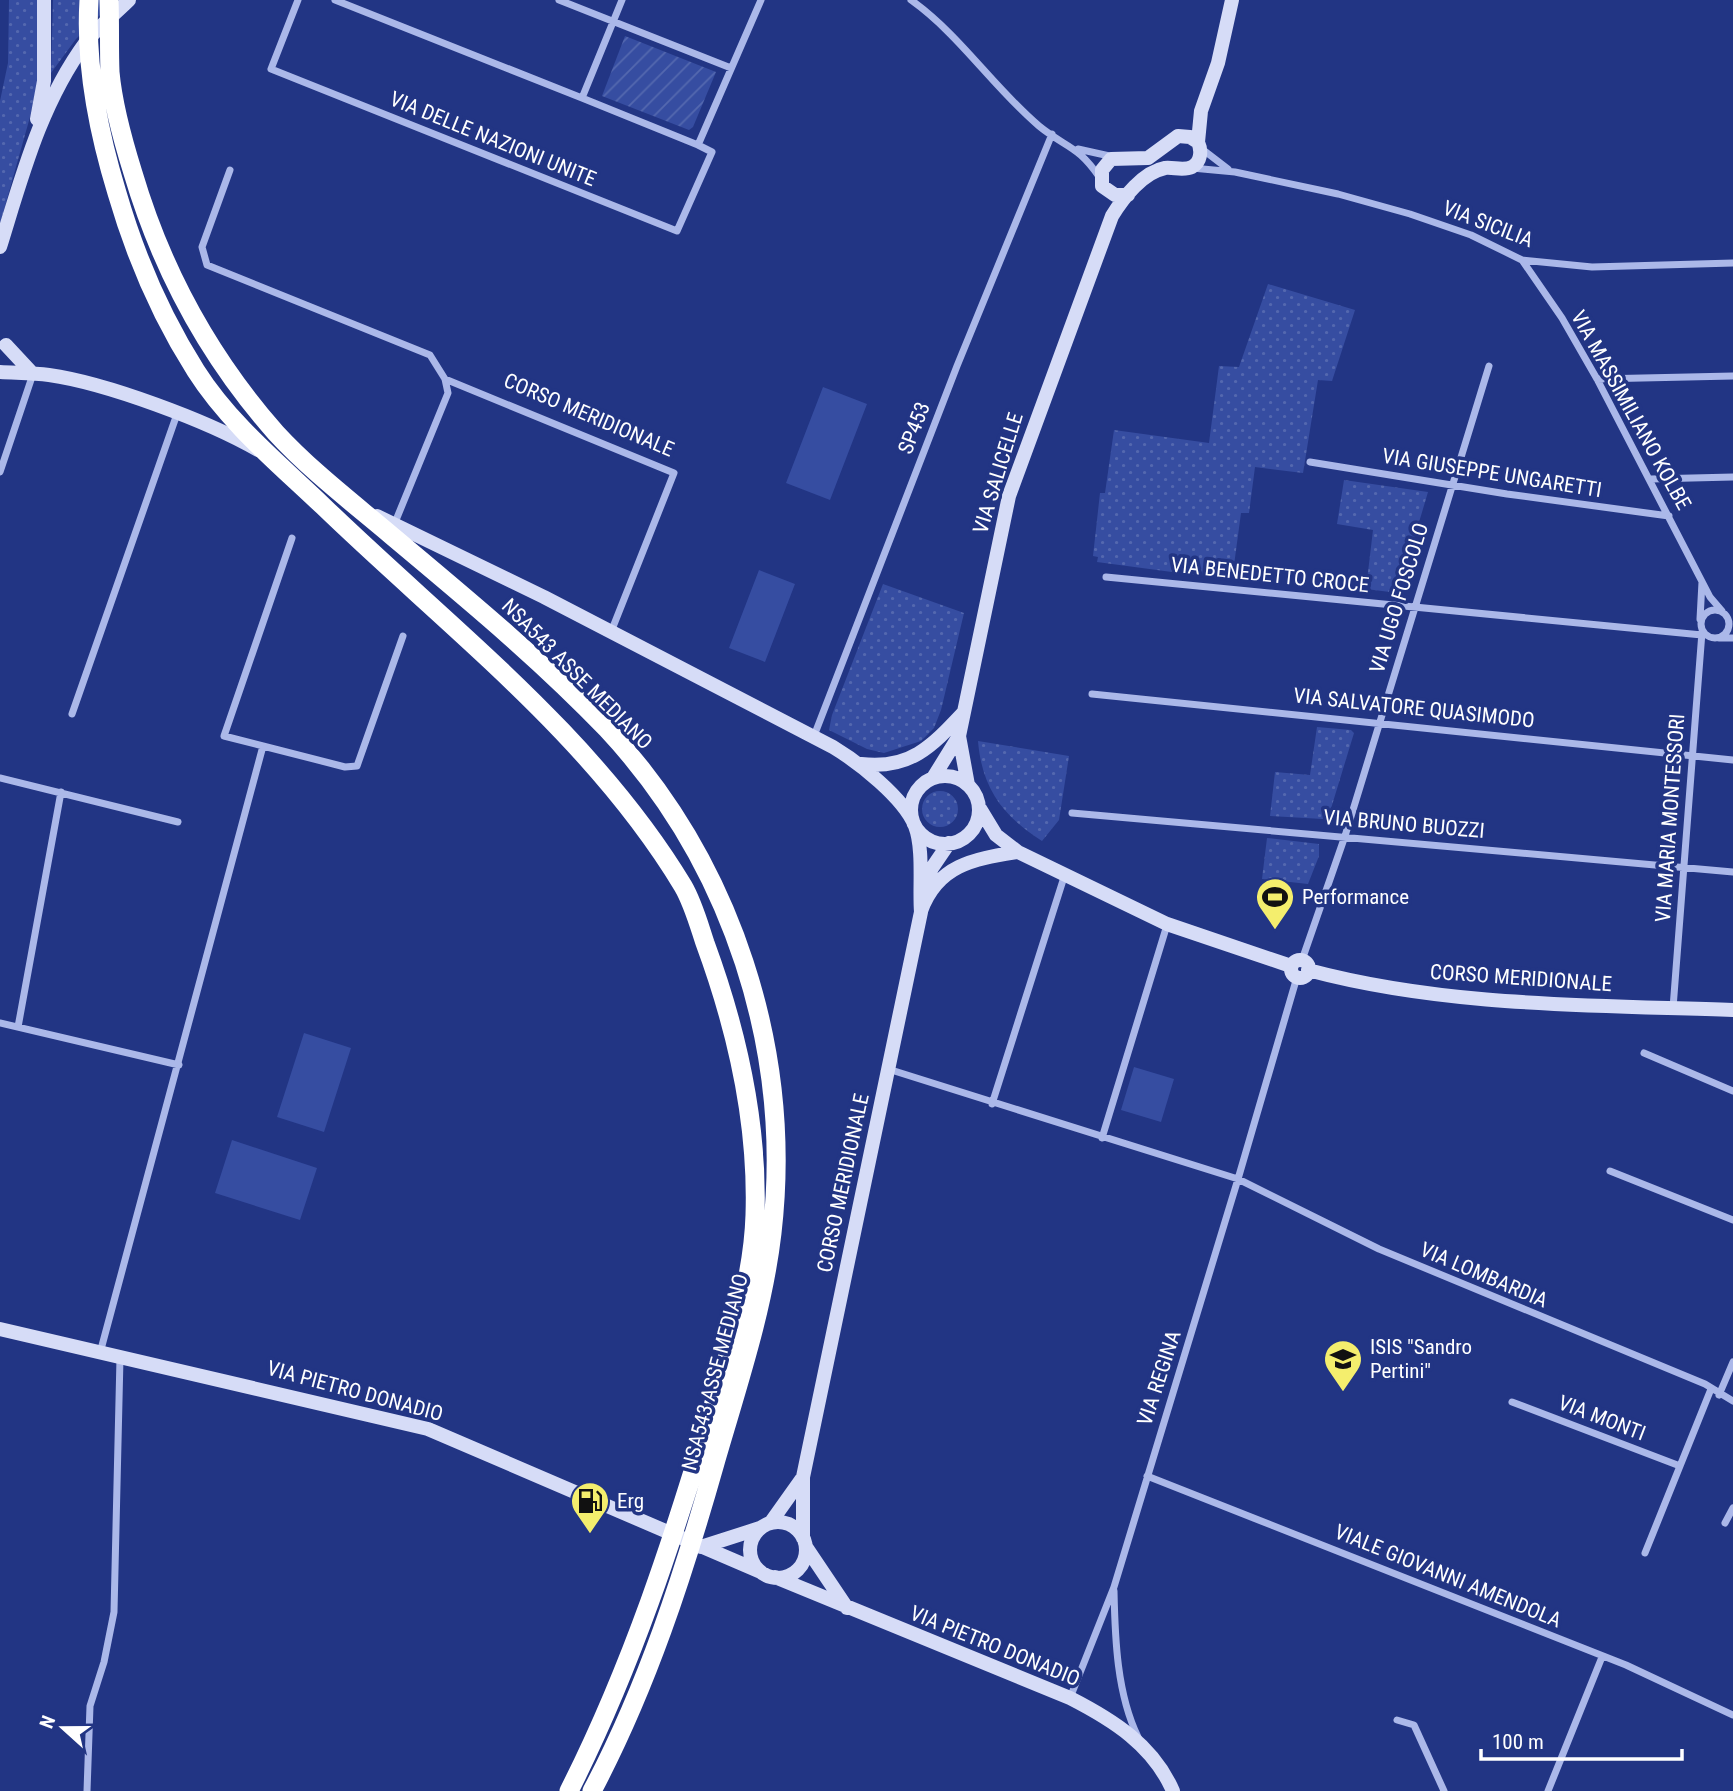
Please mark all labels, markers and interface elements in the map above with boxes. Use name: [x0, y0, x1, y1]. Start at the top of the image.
street label: VIA DELLE NAZIONI UNITE: [386, 87, 600, 191]
street label: VIA SICILIA: [1439, 196, 1537, 252]
street label: VIA MASSIMILIANO KOLBE: [1566, 306, 1696, 514]
street label: CORSO MERIDIONALE: [500, 368, 678, 462]
street label: SP453: [893, 399, 935, 457]
street label: VIA SALICELLE: [968, 410, 1028, 536]
street label: VIA GIUSEPPE UNGARETTI: [1381, 444, 1603, 502]
street label: VIA UGO FOSCOLO: [1365, 520, 1433, 676]
street label: VIA BENEDETTO CROCE: [1170, 553, 1370, 597]
street label: NSA543 ASSE MEDIANO: [497, 594, 657, 754]
street label: VIA SALVATORE QUASIMODO: [1292, 683, 1536, 733]
street label: VIA MARIA MONTESSORI: [1651, 713, 1689, 923]
street label: VIA BRUNO BUOZZI: [1322, 805, 1486, 843]
sports icon: Performance: [1254, 876, 1296, 931]
place label: Performance: [1302, 885, 1409, 909]
street label: CORSO MERIDIONALE: [1429, 960, 1613, 996]
street label: CORSO MERIDIONALE: [812, 1091, 874, 1275]
street label: VIA LOMBARDIA: [1417, 1237, 1551, 1313]
street label: NSA543 ASSE MEDIANO: [677, 1271, 753, 1473]
street label: VIA REGINA: [1132, 1327, 1186, 1429]
place label: ISIS "Sandro Pertini": [1370, 1335, 1472, 1383]
school or university icon: ISIS "Sandro Pertini": [1322, 1338, 1364, 1393]
street label: VIA PIETRO DONADIO: [264, 1356, 446, 1426]
street label: VIA MONTI: [1555, 1390, 1649, 1446]
fuel station icon: Erg: [569, 1480, 611, 1535]
place label: Erg: [617, 1489, 644, 1513]
street label: VIALE GIOVANNI AMENDOLA: [1331, 1520, 1565, 1632]
street label: VIA PIETRO DONADIO: [907, 1601, 1083, 1691]
north arrow: [28, 1693, 98, 1763]
text: N: [35, 1713, 60, 1732]
scale bar: [1481, 1718, 1682, 1762]
text: 100 m: [1492, 1730, 1544, 1754]

